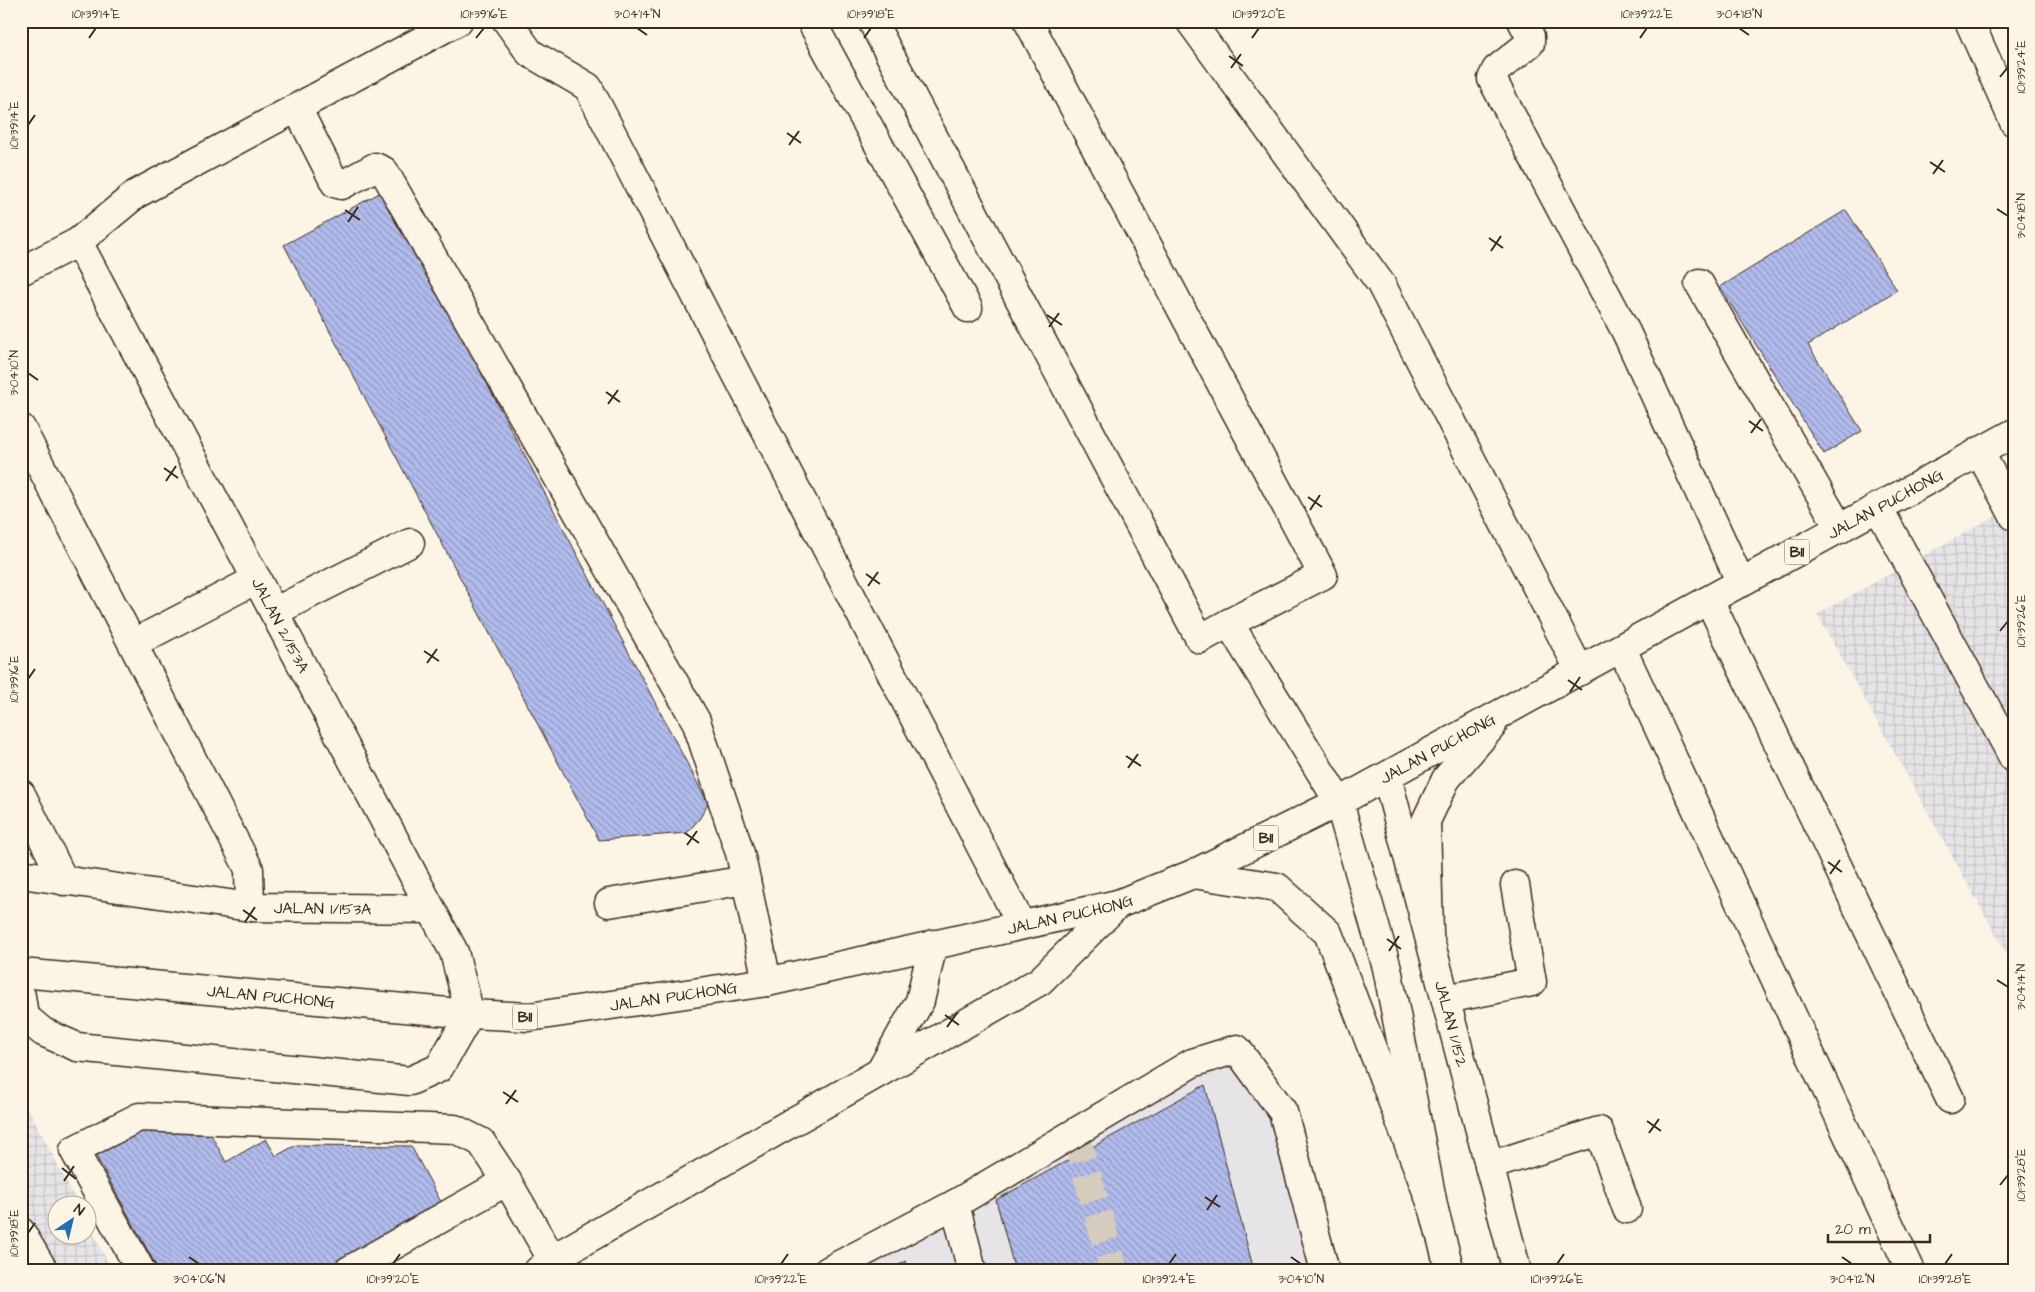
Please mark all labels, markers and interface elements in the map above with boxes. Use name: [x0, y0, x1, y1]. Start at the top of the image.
text: 101°39'14"E: [72, 6, 120, 23]
text: 101°39'16"E: [460, 6, 508, 23]
text: 3°04'14"N: [614, 6, 661, 23]
text: 101°39'18"E: [847, 6, 895, 23]
text: 101°39'20"E: [1233, 6, 1285, 23]
text: 101°39'22"E: [1621, 6, 1673, 23]
text: 3°04'18"N: [1716, 6, 1763, 23]
text: 101°39'24"E: [2013, 40, 2030, 94]
text: 101°39'14"E: [6, 101, 23, 149]
text: 3°04'18"N: [2013, 192, 2030, 239]
text: 3°04'10"N: [6, 350, 23, 396]
street label: JALAN PUCHONG: [1824, 464, 1947, 545]
road number: B11: [1784, 540, 1810, 564]
street label: JALAN 2/153A: [246, 574, 314, 677]
text: 101°39'26"E: [2013, 595, 2030, 647]
text: 101°39'16"E: [6, 655, 23, 703]
street label: JALAN PUCHONG: [1376, 709, 1500, 789]
road number: B11: [1254, 826, 1278, 850]
street label: JALAN PUCHONG: [1005, 889, 1137, 940]
street label: JALAN 1/153A: [274, 897, 372, 920]
text: 3°04'14"N: [2013, 963, 2030, 1010]
street label: JALAN PUCHONG: [608, 977, 739, 1017]
street label: JALAN 1/152: [1429, 978, 1473, 1069]
street label: JALAN PUCHONG: [206, 980, 336, 1014]
road number: B11: [512, 1004, 538, 1030]
text: 101°39'28"E: [2013, 1149, 2030, 1201]
north arrow: [48, 1194, 98, 1244]
text: N: [70, 1199, 88, 1221]
text: 101°39'18"E: [6, 1209, 23, 1257]
scale bar: [1828, 1212, 1930, 1244]
text: 20 m: [1835, 1219, 1871, 1240]
text: 3°04'06"N: [173, 1271, 225, 1288]
text: 101°39'20"E: [367, 1271, 419, 1288]
text: 101°39'22"E: [755, 1271, 807, 1288]
text: 101°39'24"E: [1142, 1271, 1196, 1288]
text: 3°04'10"N: [1278, 1271, 1324, 1288]
text: 101°39'26"E: [1531, 1271, 1583, 1288]
text: 3°04'12"N: [1829, 1271, 1875, 1288]
text: 101°39'28"E: [1919, 1271, 1971, 1288]

